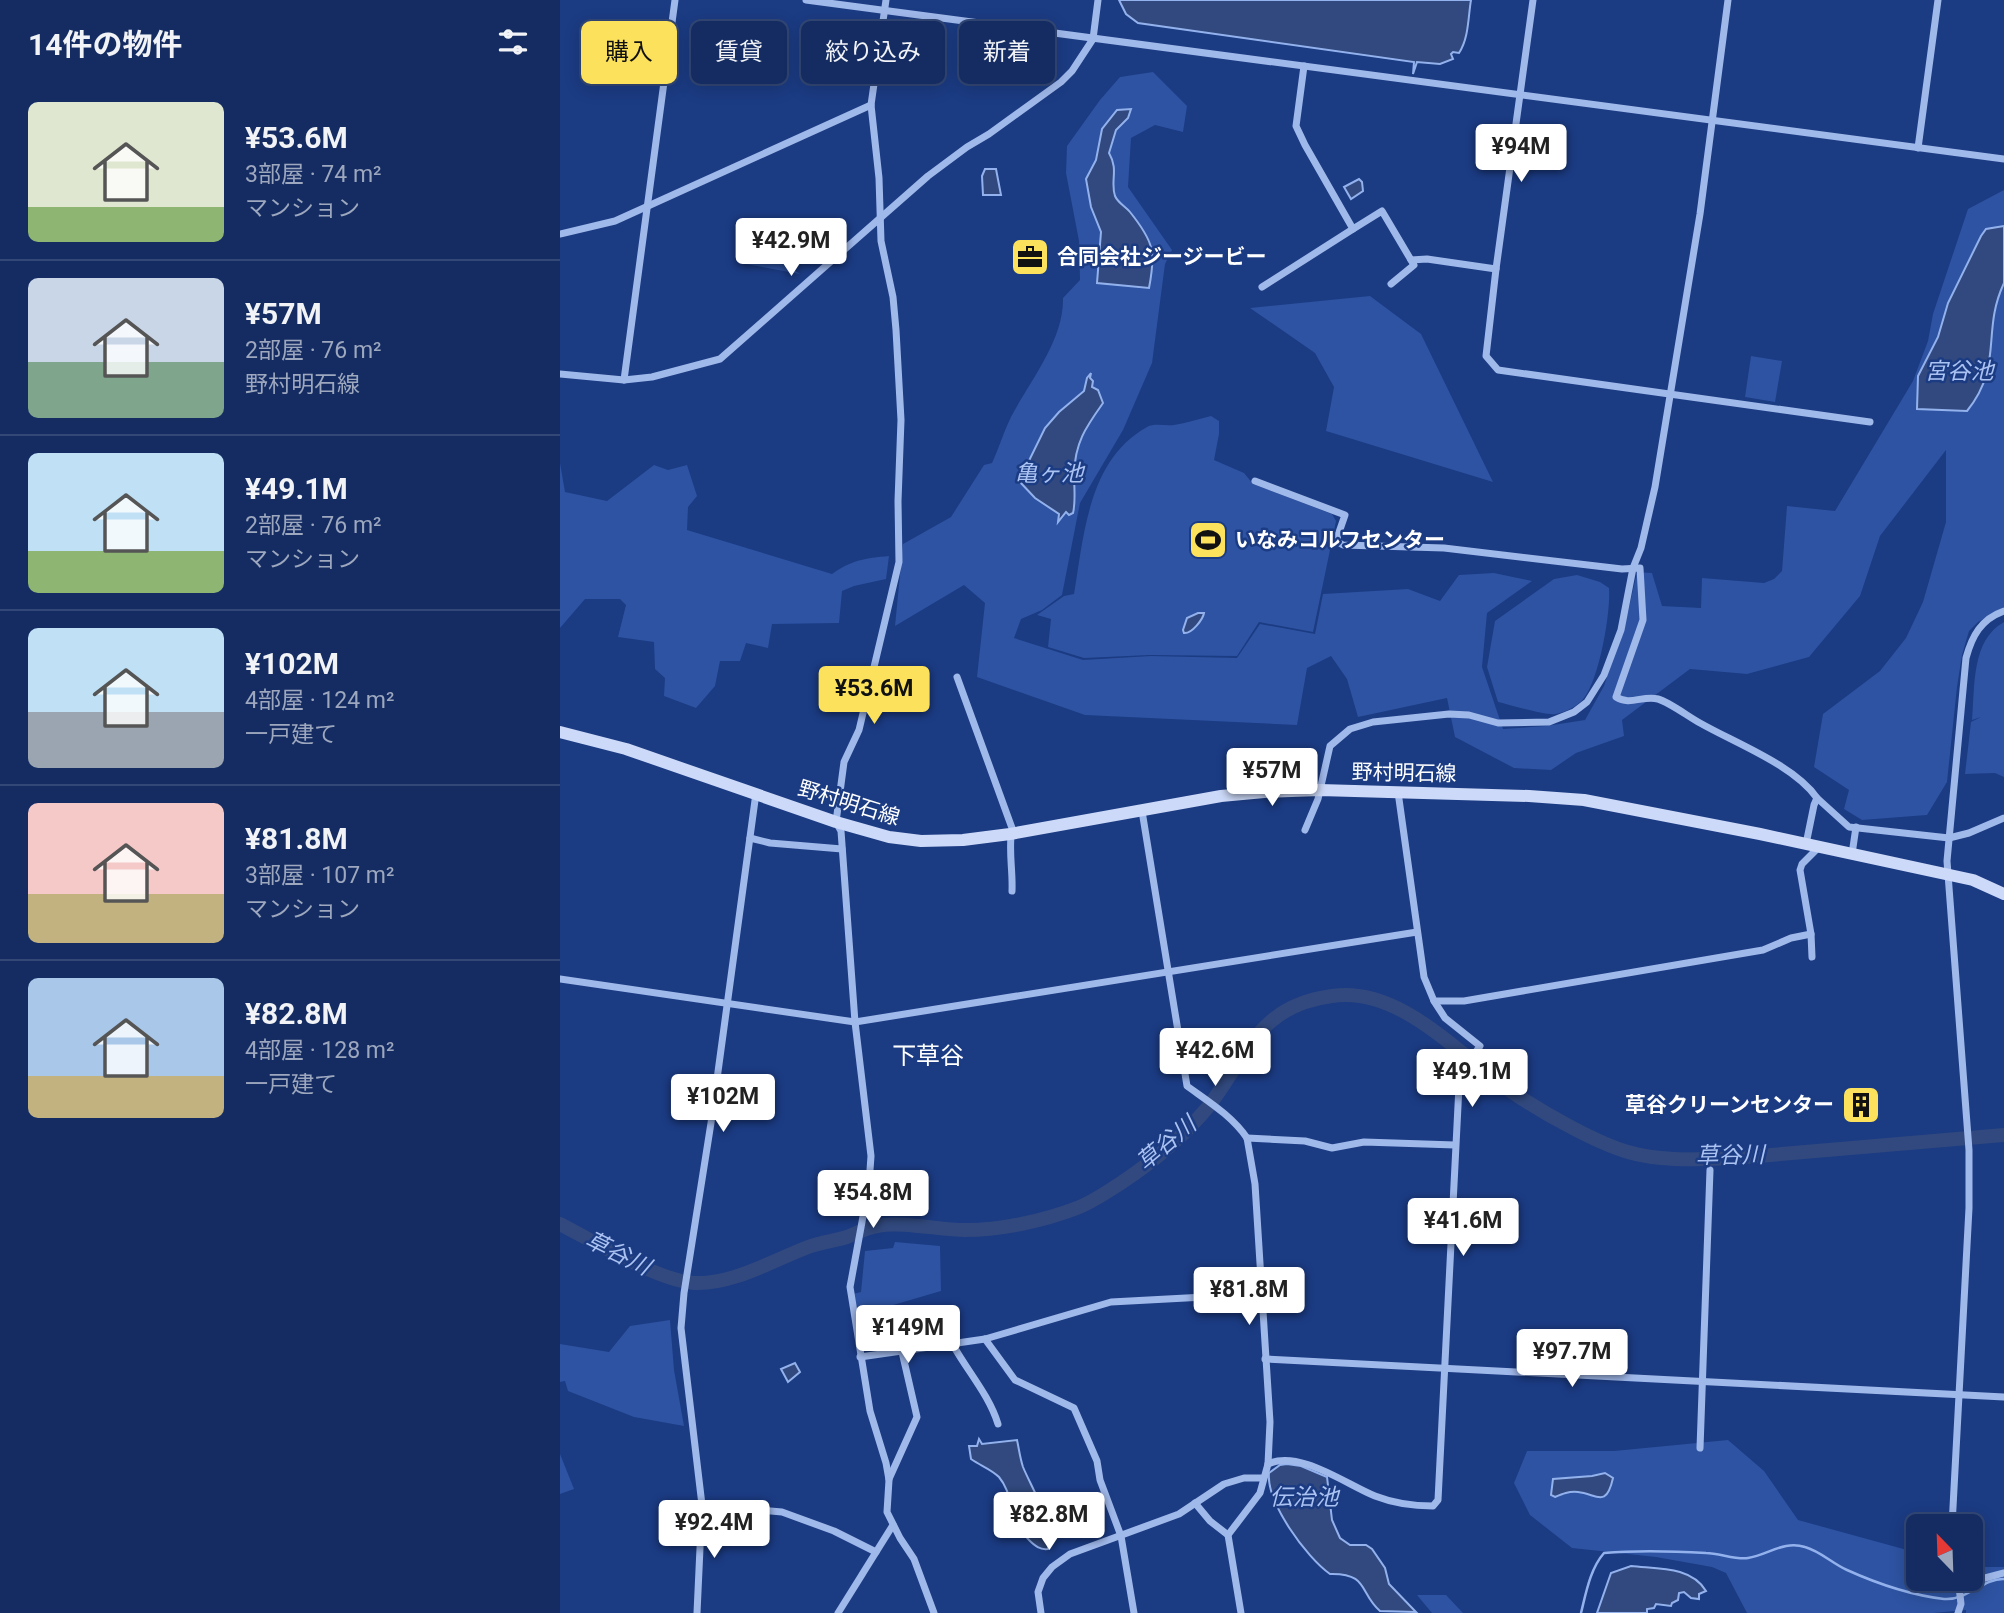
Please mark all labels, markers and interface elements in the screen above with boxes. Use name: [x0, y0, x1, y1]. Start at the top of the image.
chip: 購入: [581, 21, 677, 84]
chip: 賃貸: [691, 21, 787, 84]
chip: 絞り込み: [801, 21, 945, 84]
chip: 新着: [959, 21, 1055, 84]
icon: filters: [494, 23, 532, 61]
text: 14件の物件: [28, 27, 182, 62]
text: ¥53.6M: [245, 120, 348, 155]
pin: ¥94M: [1480, 124, 1562, 184]
icon: home: [84, 130, 168, 214]
text: ¥94M: [1492, 133, 1550, 160]
text: 3部屋 · 74 m²: [245, 161, 382, 188]
text: マンション: [245, 195, 360, 222]
pin: ¥42.9M: [734, 218, 848, 278]
text: ¥42.9M: [752, 227, 830, 254]
office icon: 合同会社ジージービー: [1009, 236, 1051, 278]
place label: 合同会社ジージービー: [1057, 245, 1267, 269]
text: ¥57M: [245, 296, 322, 331]
icon: home: [84, 306, 168, 390]
text: 2部屋 · 76 m²: [245, 337, 382, 364]
water label: 宮谷池: [1925, 358, 1996, 385]
text: 野村明石線: [245, 371, 360, 398]
water label: 亀ヶ池: [1015, 460, 1086, 487]
text: ¥49.1M: [245, 471, 348, 506]
icon: home: [84, 481, 168, 565]
text: 2部屋 · 76 m²: [245, 512, 382, 539]
sports icon: いなみコルフセンター: [1187, 519, 1229, 561]
place label: いなみコルフセンター: [1235, 528, 1445, 552]
text: マンション: [245, 546, 360, 573]
text: ¥102M: [245, 646, 339, 681]
icon: home: [84, 656, 168, 740]
pin: ¥53.6M: [817, 666, 931, 726]
text: ¥53.6M: [835, 675, 913, 702]
text: 4部屋 · 124 m²: [245, 687, 394, 714]
text: 一戸建て: [245, 721, 337, 748]
pin: ¥57M: [1231, 748, 1313, 808]
text: ¥57M: [1243, 757, 1301, 784]
street label: 野村明石線: [1351, 760, 1457, 786]
street label: 野村明石線: [795, 776, 903, 830]
text: ¥81.8M: [245, 821, 348, 856]
icon: home: [84, 831, 168, 915]
text: 3部屋 · 107 m²: [245, 862, 394, 889]
text: マンション: [245, 896, 360, 923]
text: ¥82.8M: [245, 996, 348, 1031]
icon: home: [84, 1006, 168, 1090]
pin: ¥42.6M: [1158, 1028, 1272, 1088]
text: 4部屋 · 128 m²: [245, 1037, 394, 1064]
text: ¥42.6M: [1176, 1037, 1254, 1064]
district label: 下草谷: [892, 1042, 964, 1070]
pin: ¥49.1M: [1415, 1050, 1529, 1109]
text: ¥49.1M: [1433, 1058, 1511, 1085]
text: 一戸建て: [245, 1071, 337, 1098]
pin: ¥102M: [674, 1074, 772, 1134]
text: ¥102M: [687, 1083, 759, 1110]
building icon: 草谷クリーンセンター: [1840, 1084, 1882, 1126]
place label: 草谷クリーンセンター: [1625, 1093, 1834, 1117]
water label: 草谷川: [1131, 1109, 1204, 1176]
water label: 草谷川: [1695, 1141, 1768, 1170]
pin: ¥54.8M: [816, 1170, 930, 1230]
text: ¥54.8M: [834, 1179, 912, 1206]
pin: ¥41.6M: [1406, 1198, 1520, 1258]
text: ¥41.6M: [1424, 1207, 1502, 1234]
water label: 草谷川: [581, 1226, 657, 1282]
pin: ¥81.8M: [1192, 1268, 1306, 1327]
text: ¥81.8M: [1210, 1276, 1288, 1303]
pin: ¥149M: [859, 1306, 957, 1365]
text: ¥149M: [872, 1314, 944, 1341]
pin: ¥97.7M: [1515, 1330, 1629, 1389]
text: ¥97.7M: [1533, 1338, 1611, 1365]
water label: 伝治池: [1270, 1484, 1341, 1511]
pin: ¥82.8M: [992, 1492, 1106, 1552]
pin: ¥92.4M: [657, 1500, 771, 1560]
text: ¥82.8M: [1010, 1501, 1088, 1528]
text: ¥92.4M: [675, 1509, 753, 1536]
north arrow: [1906, 1514, 1983, 1591]
map controls: [1906, 1514, 1983, 1591]

